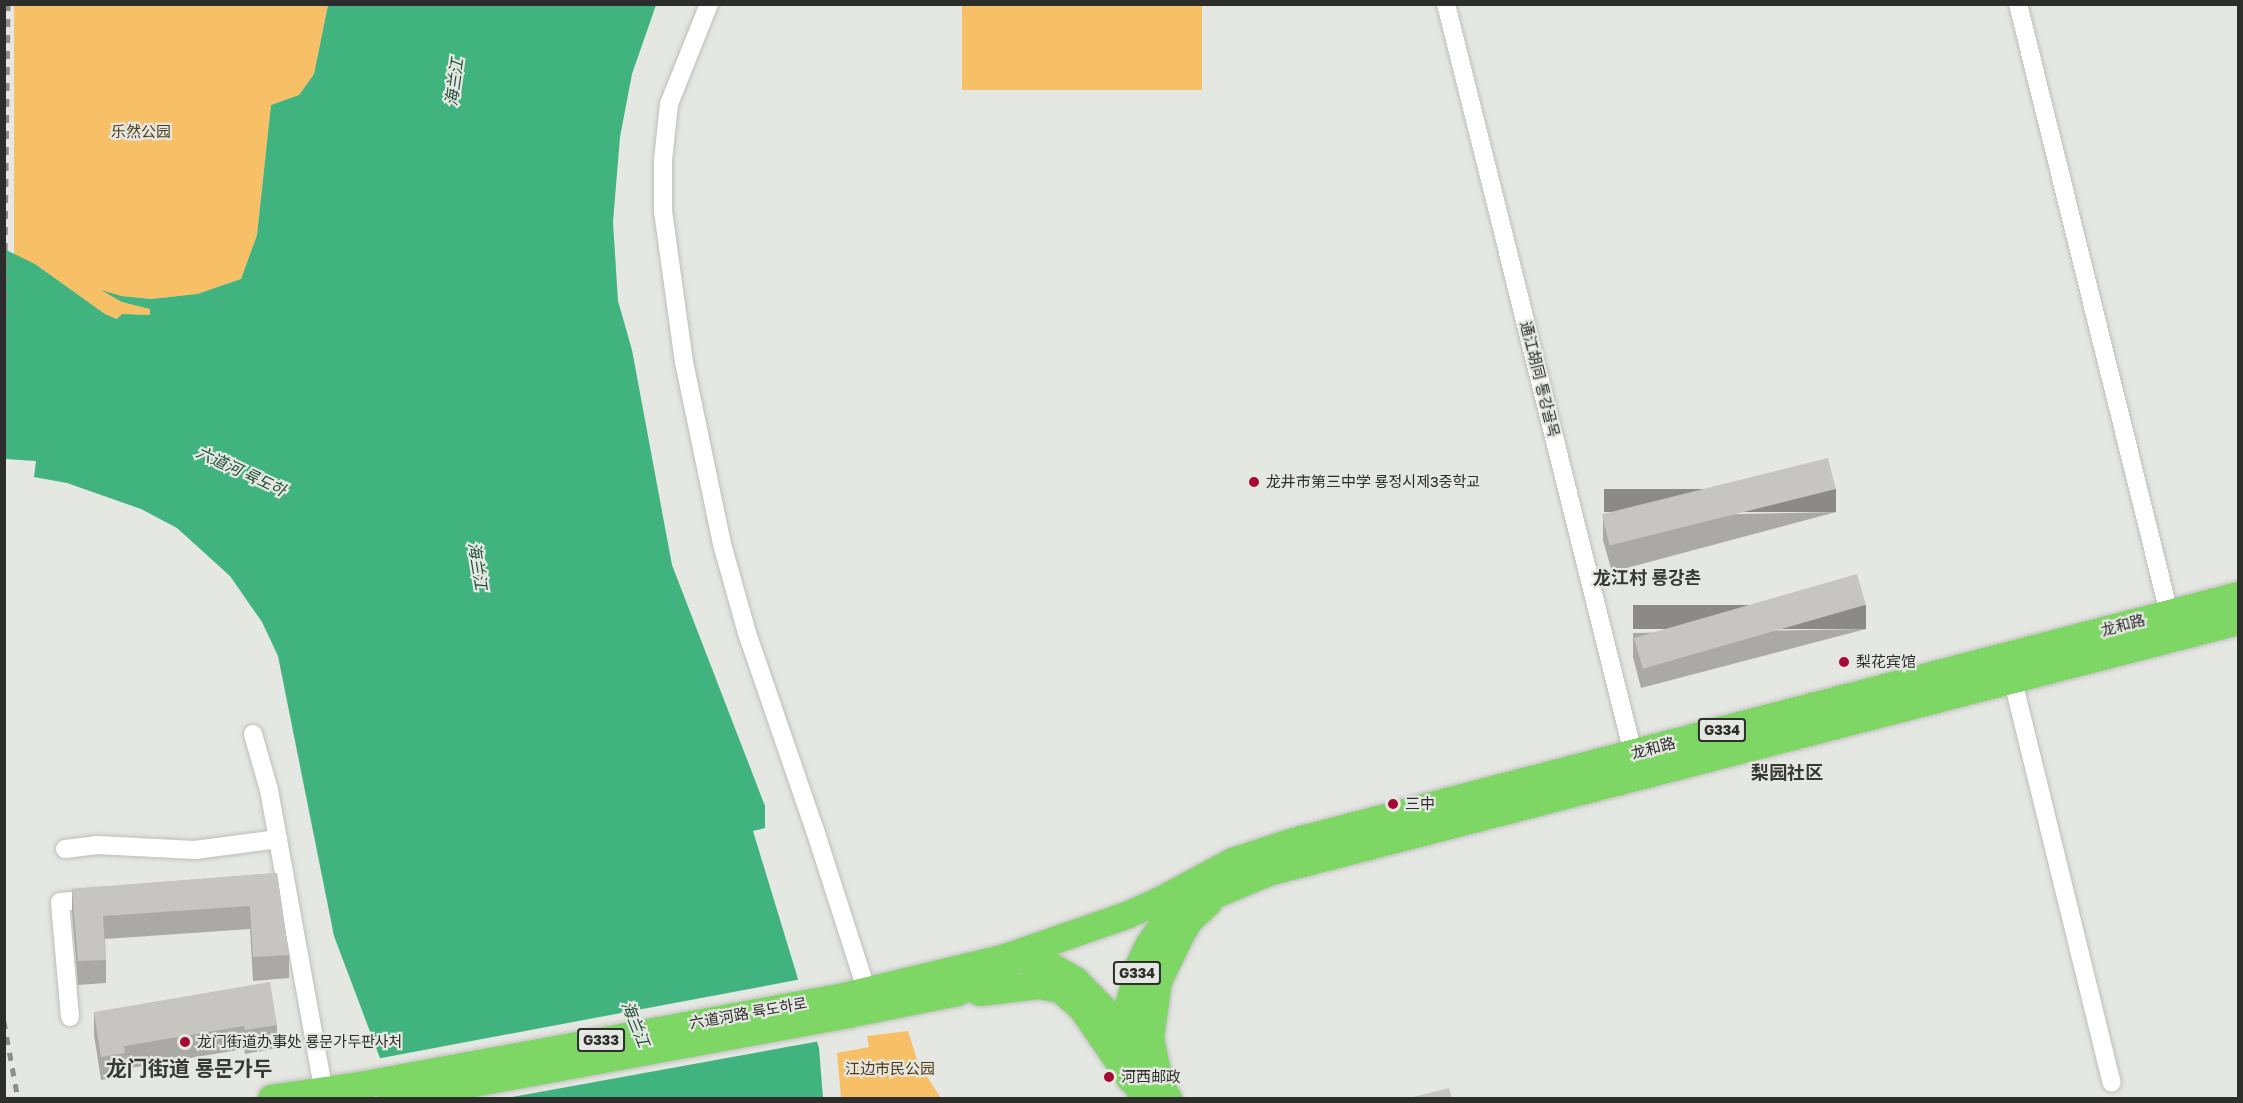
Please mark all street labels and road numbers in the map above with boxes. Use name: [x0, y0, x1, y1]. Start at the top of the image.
street label: 通江胡同 통강골목: [1517, 319, 1563, 439]
street label: 龙和路: [2099, 610, 2147, 640]
road number: G334: [1696, 719, 1748, 741]
street label: 龙和路: [1629, 733, 1677, 763]
road number: G334: [1112, 962, 1162, 984]
street label: 六道河路 륙도하로: [688, 994, 808, 1032]
road number: G333: [577, 1029, 625, 1051]

